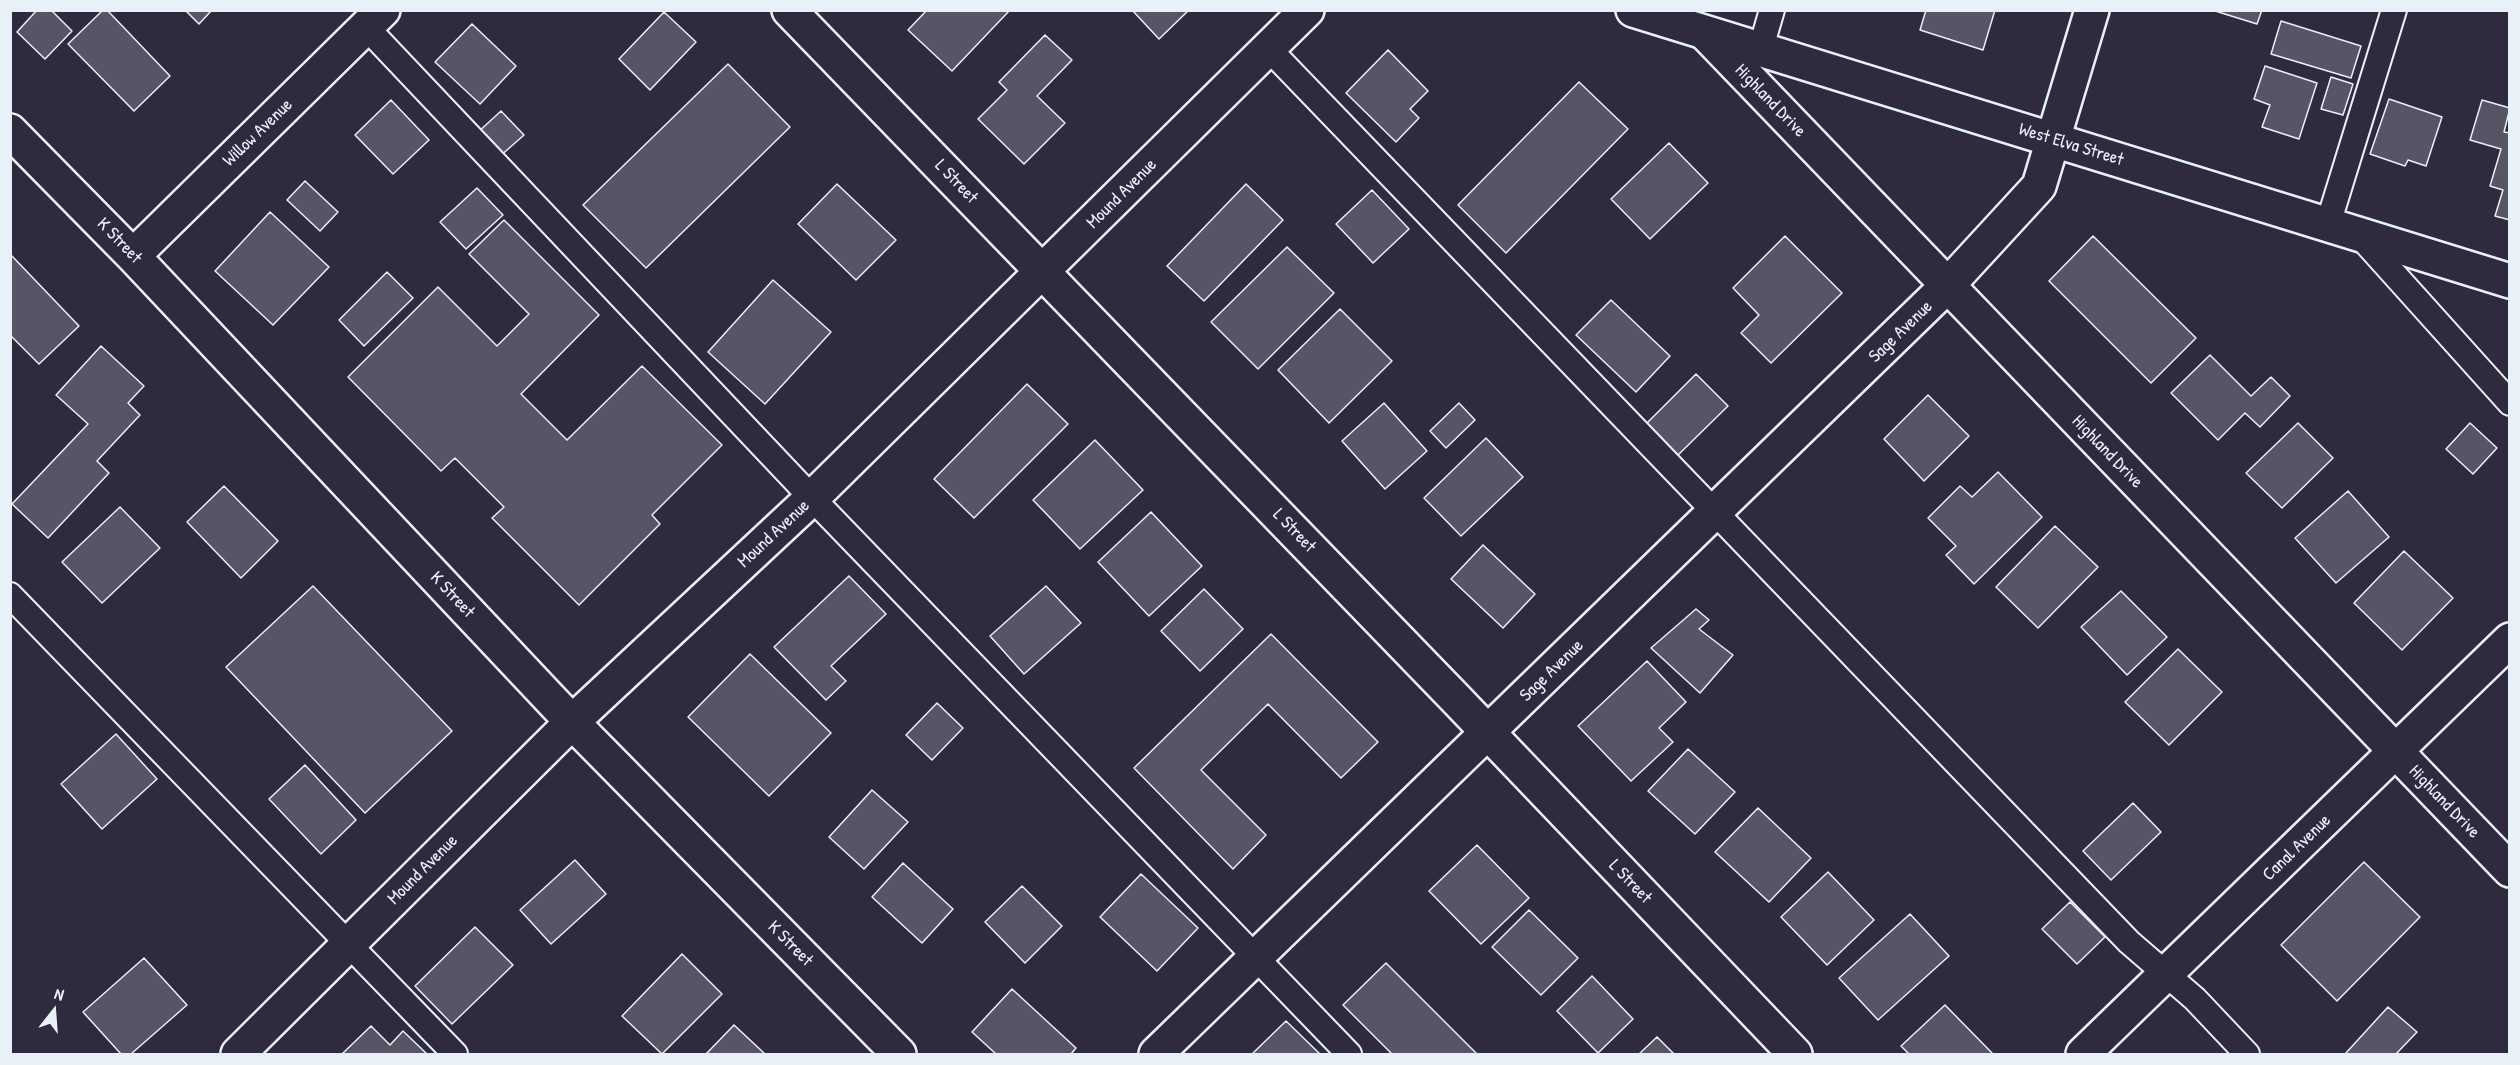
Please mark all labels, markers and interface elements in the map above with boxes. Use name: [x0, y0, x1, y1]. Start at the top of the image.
street label: Highland Drive: [1730, 60, 1810, 142]
street label: Willow Avenue: [219, 95, 297, 171]
street label: West Elva Street: [2016, 119, 2126, 171]
street label: Mound Avenue: [1083, 155, 1161, 233]
street label: L Street: [930, 156, 982, 208]
street label: K Street: [92, 214, 146, 268]
street label: Sage Avenue: [1865, 296, 1937, 368]
street label: Highland Drive: [2067, 411, 2147, 493]
street label: Mound Avenue: [734, 495, 814, 573]
street label: L Street: [1268, 505, 1320, 557]
street label: K Street: [425, 567, 479, 623]
street label: Sage Avenue: [1516, 635, 1588, 707]
street label: Highland Drive: [2404, 761, 2484, 843]
street label: Canal Avenue: [2258, 810, 2336, 886]
street label: Mound Avenue: [384, 831, 462, 909]
street label: L Street: [1604, 856, 1656, 908]
street label: K Street: [763, 917, 817, 971]
north arrow: [24, 981, 84, 1041]
text: N: [52, 982, 67, 1006]

